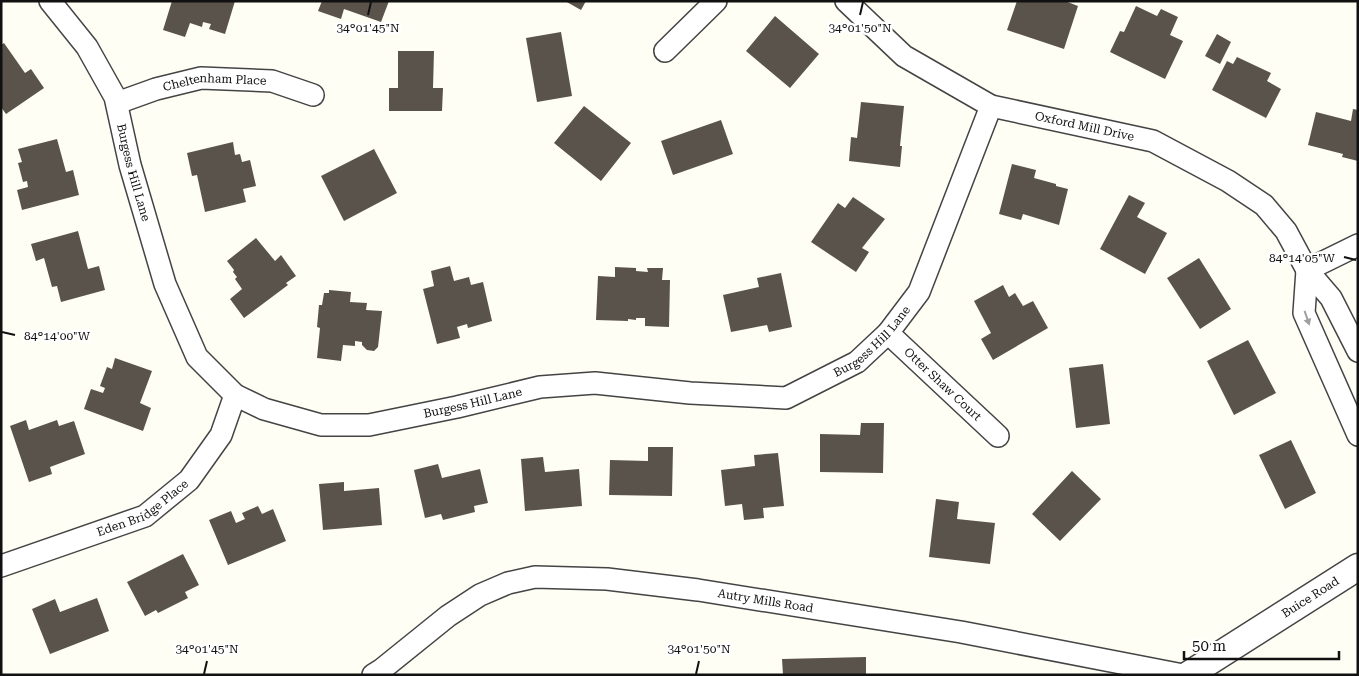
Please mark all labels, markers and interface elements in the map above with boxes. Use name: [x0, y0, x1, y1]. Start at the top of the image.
text: 34°01'45"N: [336, 21, 400, 35]
text: 34°01'50"N: [828, 21, 892, 35]
street label: Cheltenham Place: [161, 71, 267, 94]
street label: Oxford Mill Drive: [1034, 109, 1136, 144]
street label: Burgess Hill Lane: [114, 122, 153, 223]
text: 84°14'05"W: [1269, 251, 1336, 265]
street label: Burgess Hill Lane: [831, 303, 913, 380]
one-way arrow: [1303, 311, 1311, 326]
text: 84°14'00"W: [24, 329, 91, 343]
street label: Otter Shaw Court: [901, 345, 985, 424]
street label: Burgess Hill Lane: [422, 385, 524, 421]
street label: Eden Bridge Place: [95, 476, 191, 539]
street label: Buice Road: [1279, 574, 1342, 621]
street label: Autry Mills Road: [717, 586, 815, 615]
scale bar: [1184, 628, 1339, 660]
text: 50 m: [1192, 637, 1227, 655]
text: 34°01'45"N: [175, 642, 239, 656]
text: 34°01'50"N: [667, 642, 731, 656]

